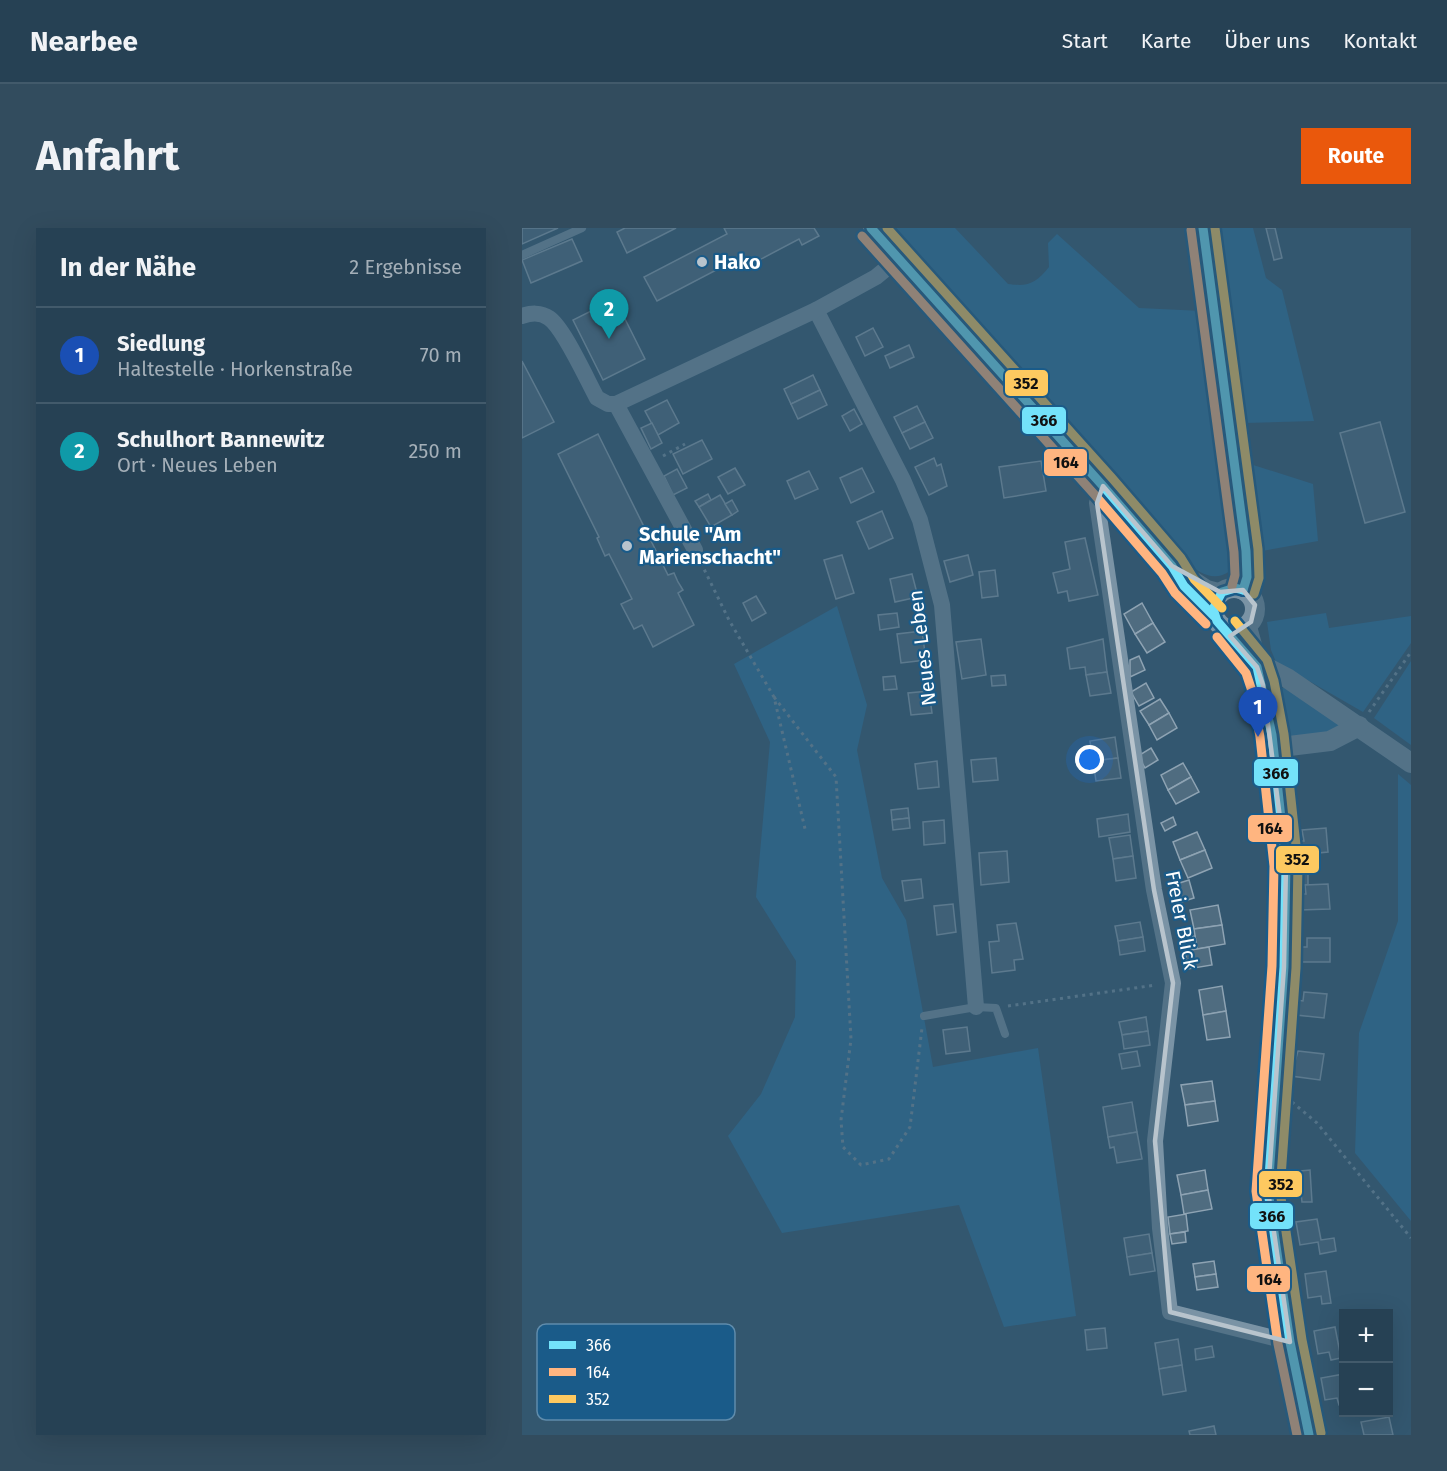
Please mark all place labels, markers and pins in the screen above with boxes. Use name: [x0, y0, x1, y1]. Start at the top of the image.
place label: Hako: [714, 250, 761, 274]
marker: Hako: [695, 255, 709, 269]
pin: 2: [590, 290, 628, 339]
place label: Schule "Am Marienschacht": [639, 522, 781, 569]
marker: Schule "Am Marienschacht": [620, 539, 634, 553]
pin: 1: [1238, 688, 1278, 737]

